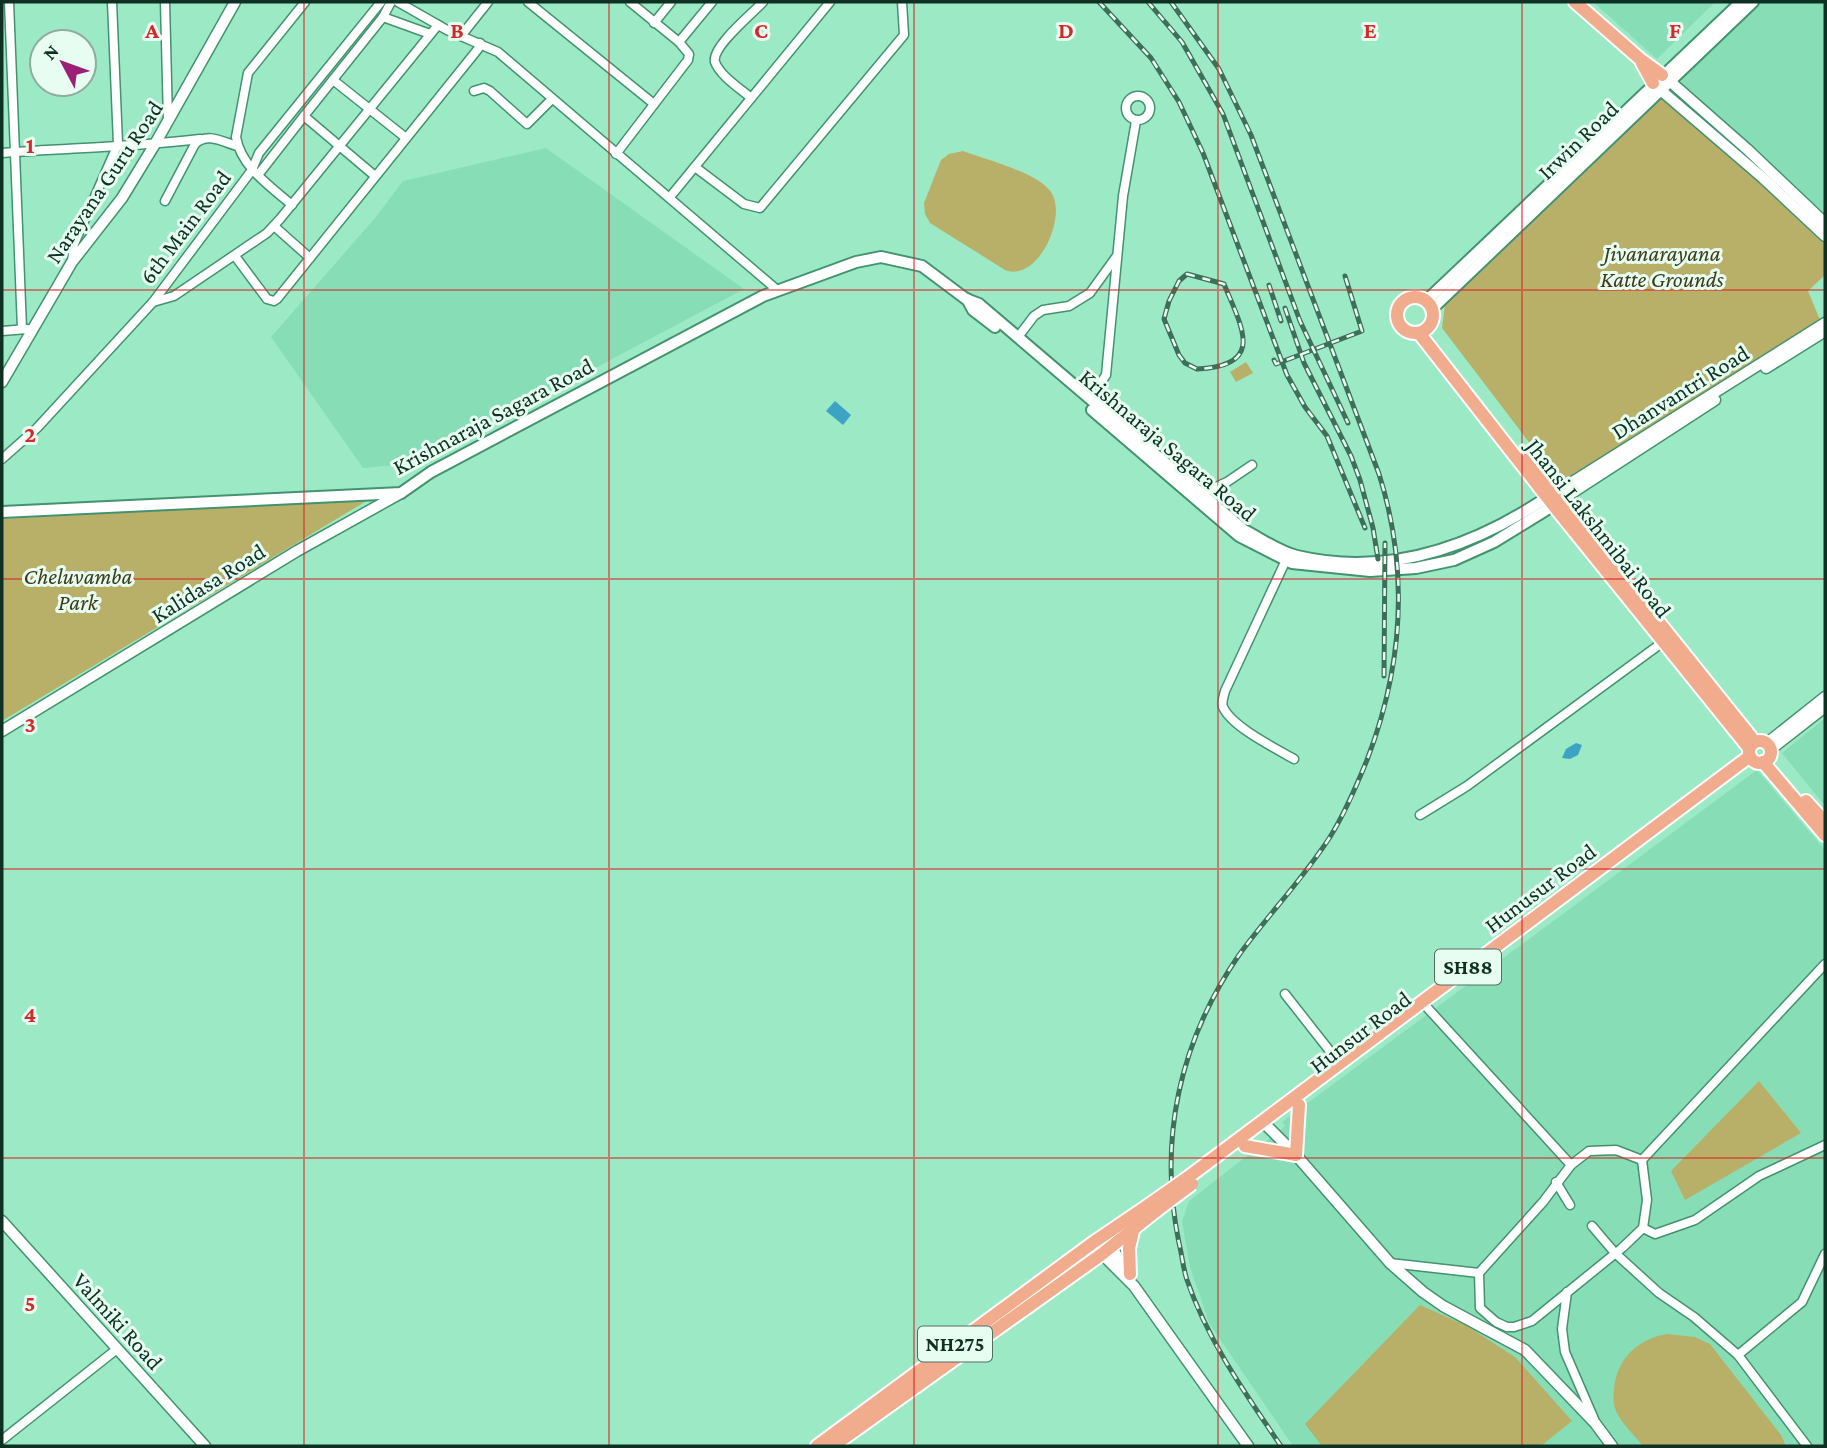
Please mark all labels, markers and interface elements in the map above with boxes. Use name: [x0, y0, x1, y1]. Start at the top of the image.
text: A: [144, 17, 159, 43]
text: B: [450, 17, 464, 43]
text: C: [754, 17, 768, 43]
text: D: [1058, 17, 1074, 43]
text: E: [1363, 17, 1377, 43]
text: F: [1669, 17, 1681, 43]
north arrow: [28, 28, 98, 98]
text: N: [38, 40, 63, 64]
street label: Irwin Road: [1532, 95, 1624, 185]
street label: Narayana Guru Road: [40, 96, 168, 268]
text: 1: [26, 132, 35, 158]
street label: 6th Main Road: [134, 165, 236, 289]
park label: Jivanarayana Katte Grounds: [1599, 240, 1725, 292]
street label: Dhanvantri Road: [1607, 339, 1753, 445]
street label: Krishnaraja Sagara Road: [388, 352, 598, 480]
street label: Krishnaraja Sagara Road: [1074, 363, 1262, 527]
text: 2: [24, 421, 36, 447]
street label: Jhansi Lakshmibai Road: [1520, 432, 1677, 623]
street label: Kalidasa Road: [146, 538, 270, 628]
park label: Cheluvamba Park: [24, 563, 133, 615]
text: 3: [24, 711, 36, 737]
street label: Hunusur Road: [1479, 838, 1601, 938]
road number: SH88: [1435, 950, 1501, 984]
street label: Hunsur Road: [1304, 986, 1416, 1078]
text: 4: [24, 1001, 36, 1027]
street label: Valmiki Road: [68, 1267, 168, 1375]
text: 5: [24, 1290, 36, 1316]
road number: NH275: [918, 1326, 992, 1362]

